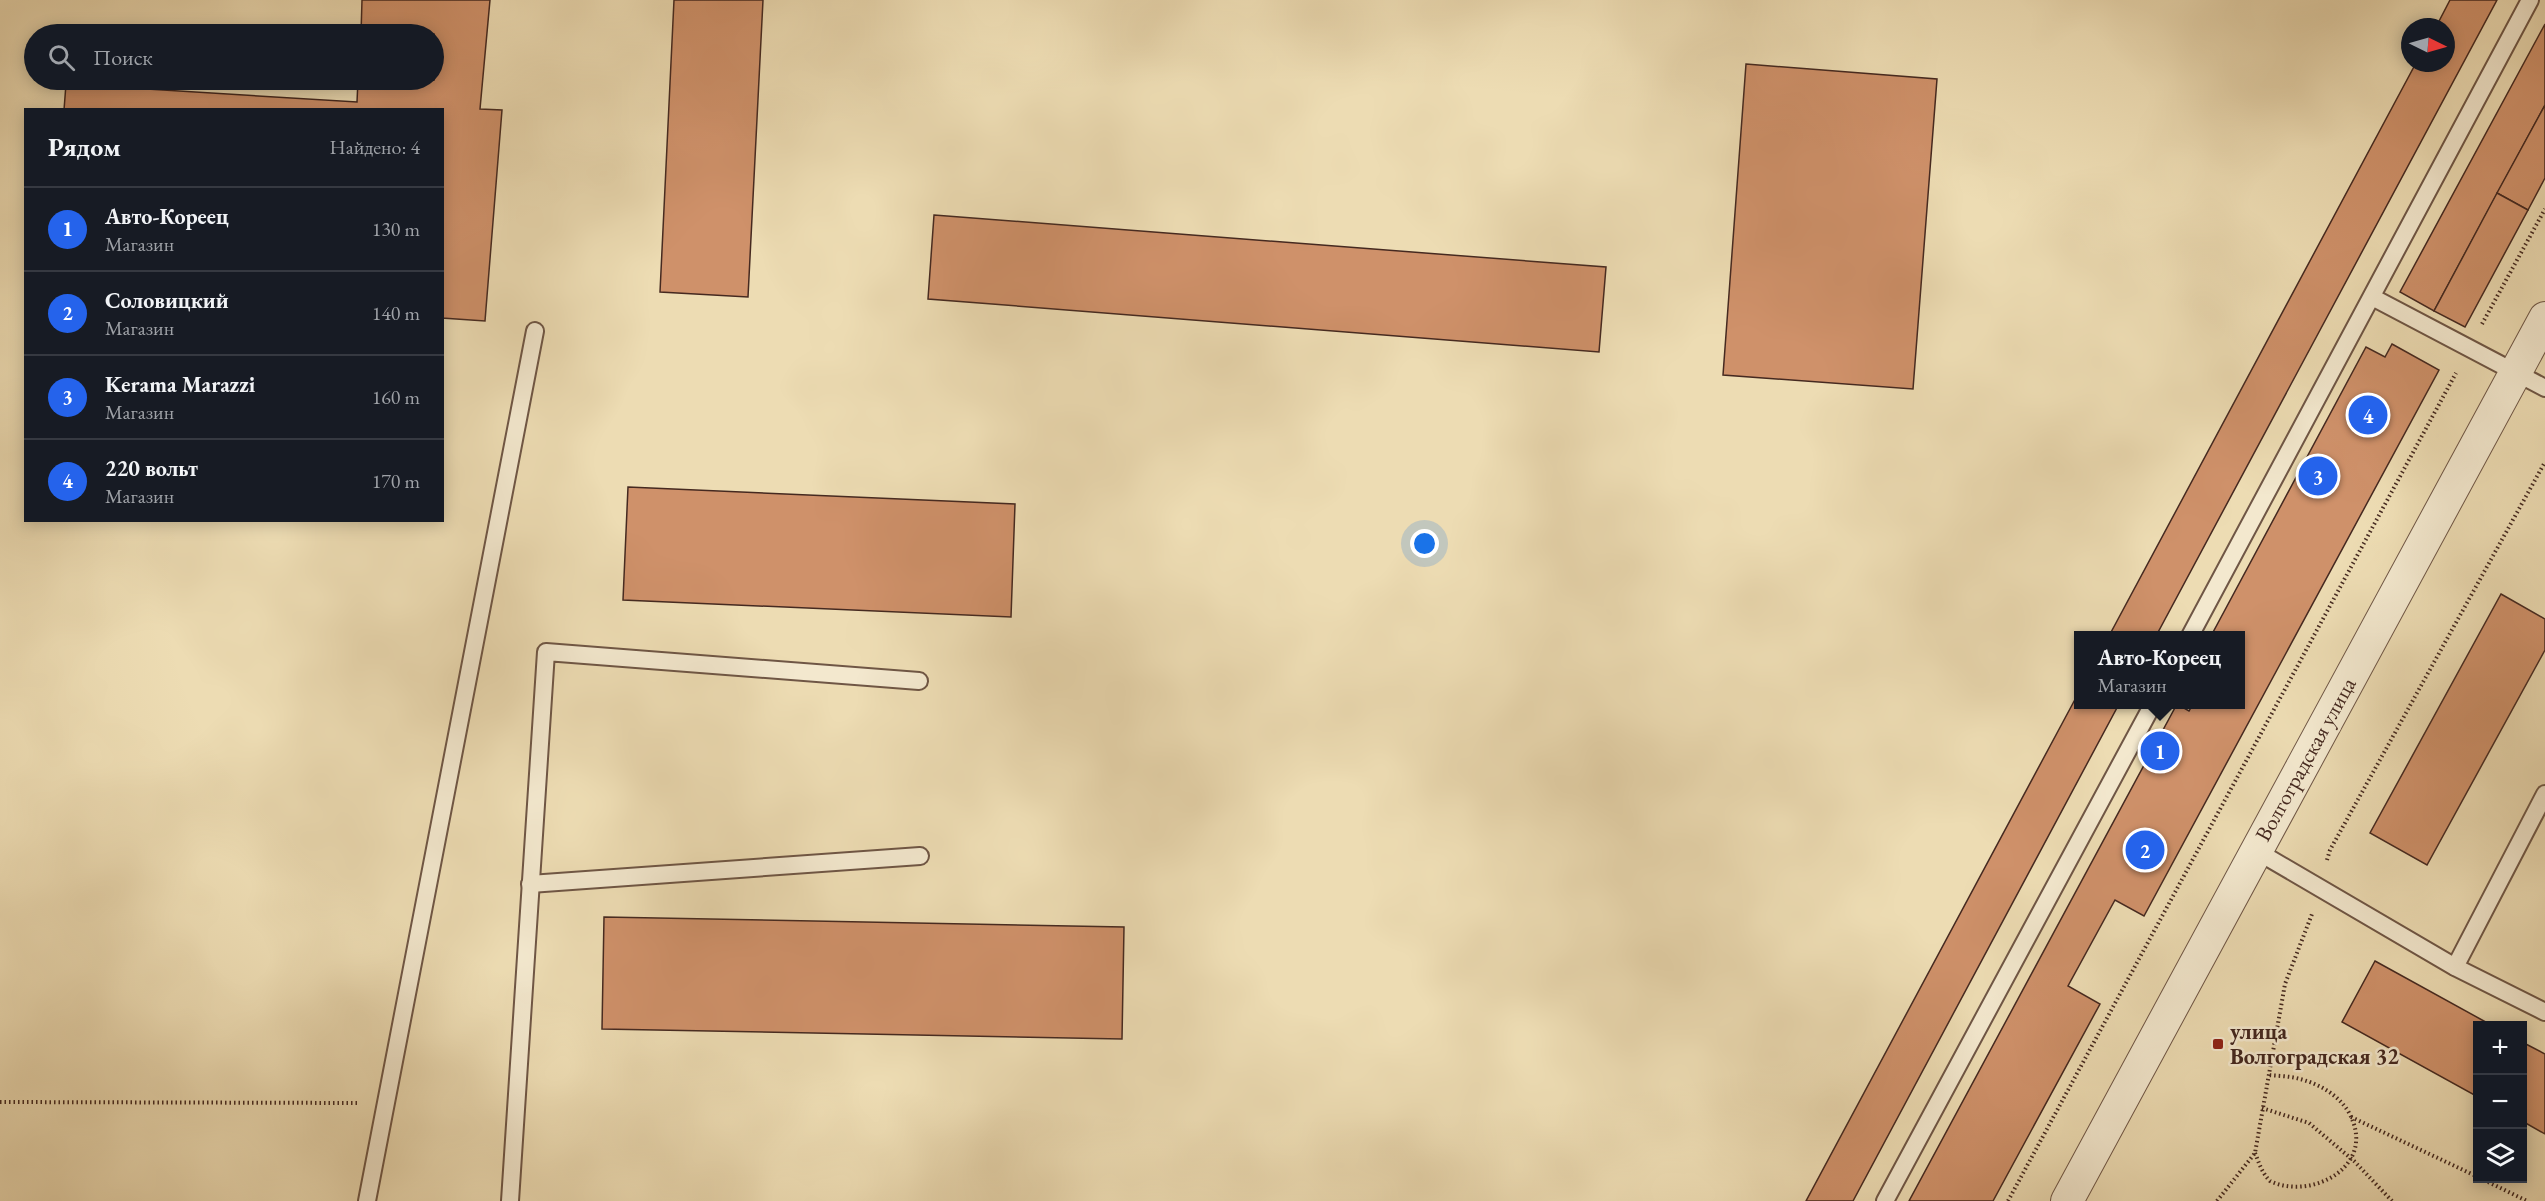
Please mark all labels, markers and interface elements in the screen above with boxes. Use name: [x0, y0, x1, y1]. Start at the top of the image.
north arrow: [2401, 18, 2455, 72]
search box: [24, 24, 444, 90]
icon: search: [45, 41, 78, 74]
text: Поиск: [93, 43, 153, 72]
text: Рядом: [48, 130, 121, 164]
text: Найдено: 4: [329, 134, 420, 160]
text: Авто-Кореец: [105, 202, 229, 231]
text: 1: [62, 216, 73, 242]
text: 130 m: [372, 216, 420, 242]
text: Магазин: [105, 231, 174, 257]
text: Соловицкий: [105, 286, 229, 315]
text: 2: [62, 300, 73, 326]
text: 140 m: [372, 300, 420, 326]
text: Магазин: [105, 315, 174, 341]
text: Kerama Marazzi: [105, 370, 255, 399]
text: 3: [62, 384, 73, 410]
text: 160 m: [372, 384, 420, 410]
pin: 4: [2348, 392, 2388, 438]
text: Магазин: [105, 399, 174, 425]
text: 220 вольт: [105, 454, 198, 483]
pin: 3: [2298, 454, 2338, 498]
text: 4: [62, 468, 73, 494]
text: 170 m: [372, 468, 420, 494]
text: Магазин: [105, 483, 174, 509]
your location: [1410, 529, 1439, 558]
popup: [2074, 631, 2245, 709]
text: Авто-Кореец: [2098, 643, 2221, 672]
text: Магазин: [2098, 672, 2167, 698]
street label: Волгоградская улица: [2248, 672, 2363, 846]
pin: 1: [2140, 728, 2180, 774]
pin: 2: [2126, 828, 2164, 872]
place label: улица Волгоградская 32: [2230, 1017, 2399, 1071]
map controls: [2473, 1021, 2527, 1183]
button: +: [2473, 1021, 2527, 1075]
marker: улица Волгоградская 32: [2211, 1037, 2225, 1051]
button: −: [2473, 1075, 2527, 1129]
button: layers: [2473, 1129, 2527, 1183]

